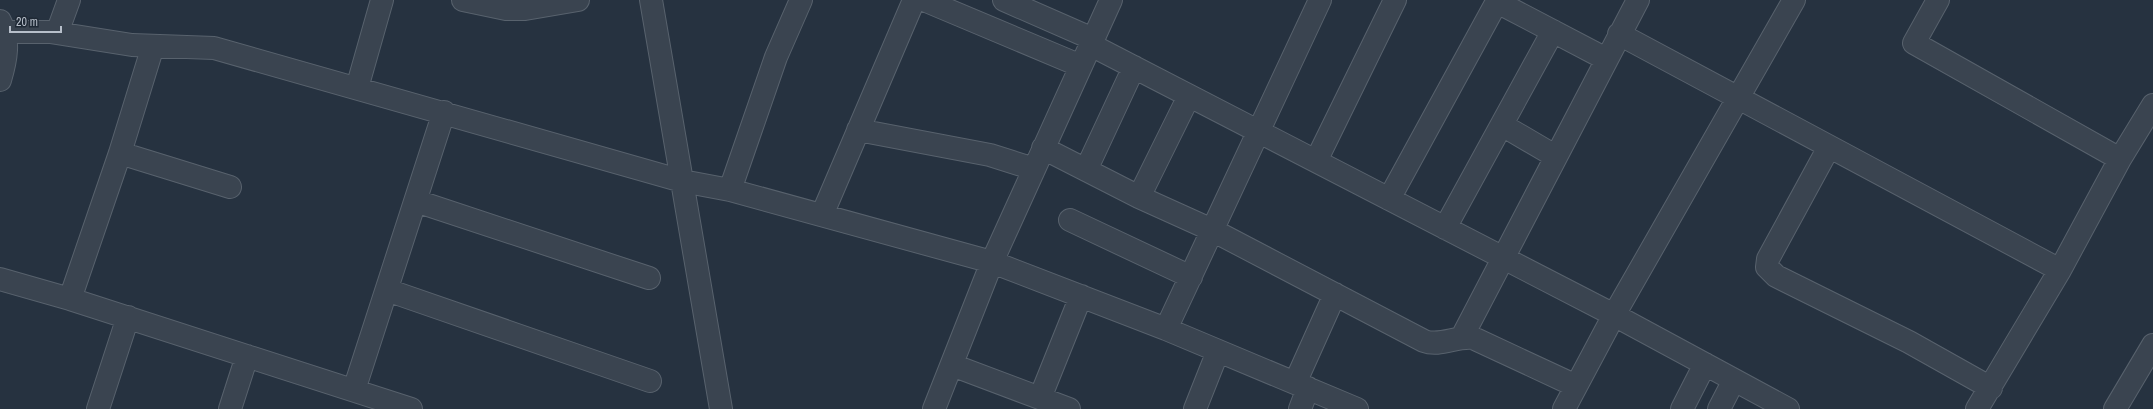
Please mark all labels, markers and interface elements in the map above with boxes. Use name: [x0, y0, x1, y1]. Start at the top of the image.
scale bar: [10, 8, 61, 34]
text: 20 m: [16, 14, 38, 30]

